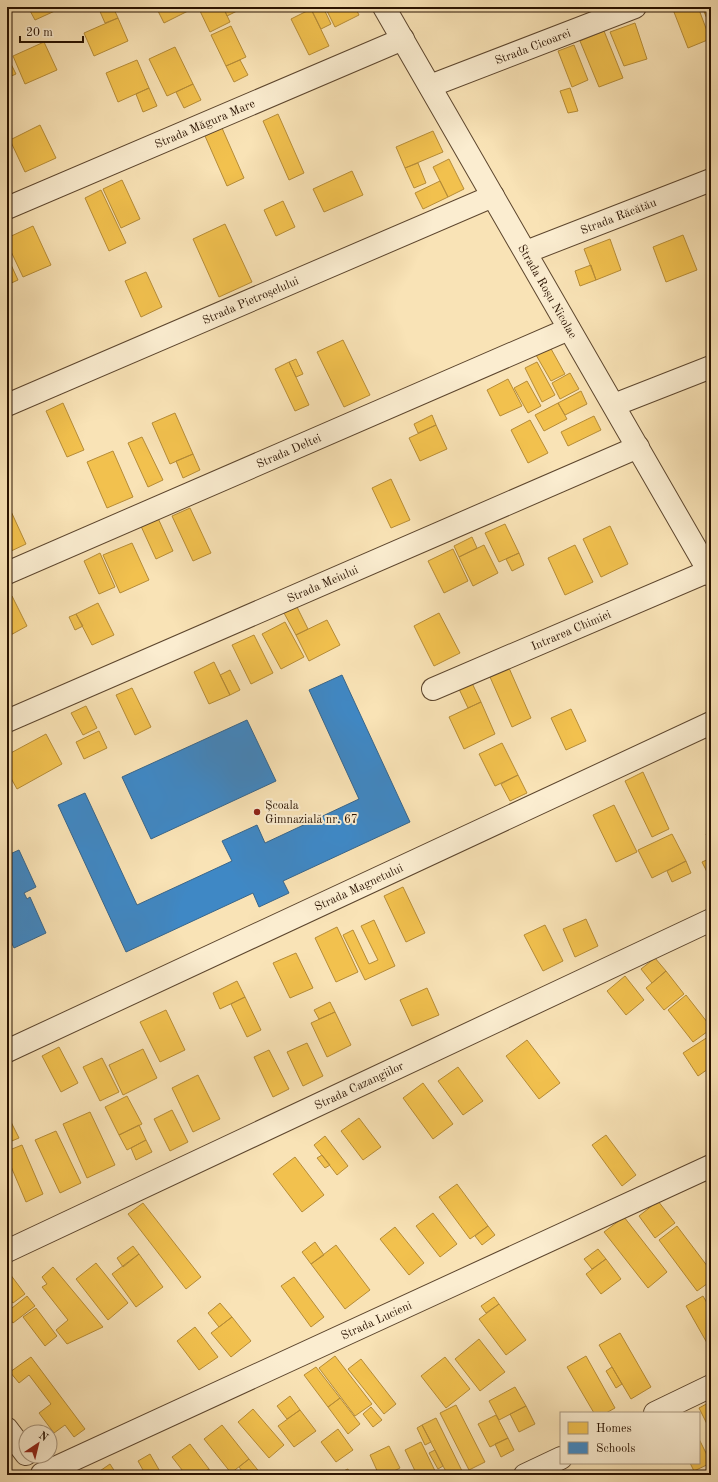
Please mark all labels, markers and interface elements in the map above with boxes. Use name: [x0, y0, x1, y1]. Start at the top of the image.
scale bar: [20, 18, 83, 44]
text: 20 m: [26, 27, 53, 39]
street label: Strada Cicoarei: [493, 27, 573, 67]
street label: Strada Măgura Mare: [153, 98, 257, 151]
street label: Strada Răcătău: [579, 197, 659, 237]
street label: Strada Roșu Nicolae: [515, 243, 579, 341]
street label: Strada Pietroșelului: [201, 275, 301, 327]
street label: Strada Deltei: [255, 432, 323, 471]
street label: Strada Meiului: [286, 564, 360, 606]
street label: Intrarea Chimiei: [530, 609, 613, 653]
place label: Școala Gimnazială nr. 67: [265, 800, 358, 826]
marker: Școala Gimnazială nr. 67: [252, 807, 262, 817]
street label: Strada Magnetului: [313, 862, 405, 914]
street label: Strada Cazangiilor: [313, 1060, 406, 1112]
street label: Strada Lucieni: [340, 1300, 414, 1342]
legend: [560, 1412, 700, 1464]
text: Homes: [596, 1423, 632, 1435]
north arrow: [18, 1424, 58, 1464]
text: N: [36, 1430, 50, 1444]
text: Schools: [596, 1443, 636, 1455]

